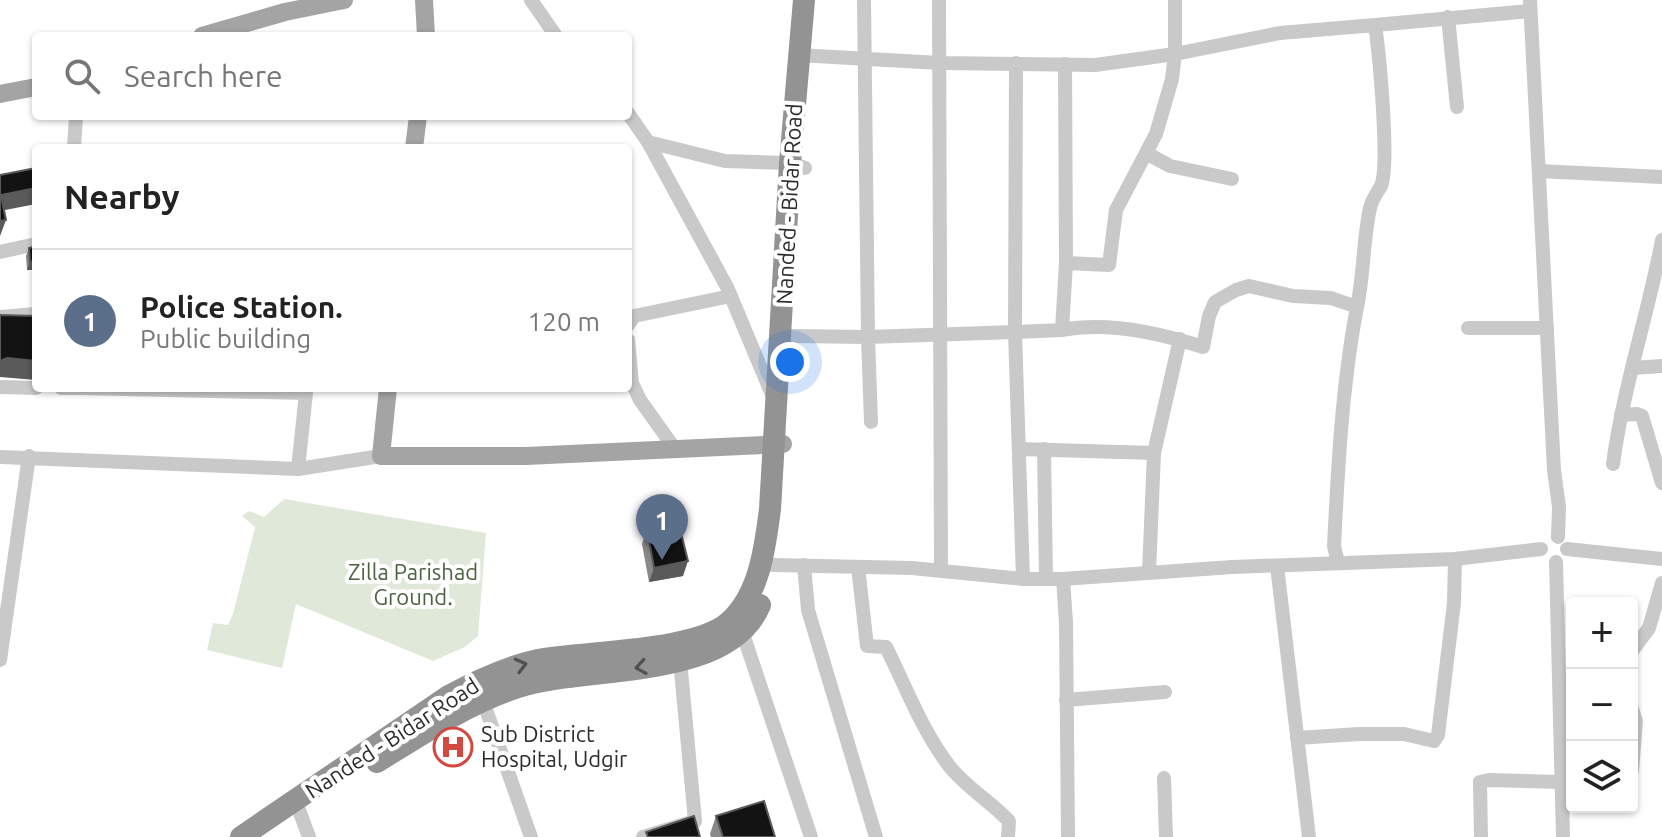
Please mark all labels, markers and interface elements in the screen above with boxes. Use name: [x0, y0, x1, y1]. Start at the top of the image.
search box: [32, 32, 632, 120]
icon: search: [60, 54, 104, 98]
text: Search here: [124, 59, 283, 93]
street label: Nanded - Bidar Road: [771, 103, 806, 305]
text: Nearby: [64, 177, 179, 215]
text: Police Station.: [140, 290, 343, 324]
text: 1: [83, 307, 97, 336]
text: 120 m: [528, 307, 600, 336]
text: Public building: [140, 324, 311, 353]
your location: [770, 342, 810, 382]
pin: 1: [636, 494, 688, 560]
park label: Zilla Parishad Ground.: [348, 559, 478, 609]
map controls: [1566, 597, 1638, 813]
button: +: [1566, 597, 1638, 669]
one-way arrow: [513, 658, 527, 675]
one-way arrow: [634, 658, 648, 675]
button: −: [1566, 669, 1638, 741]
street label: Nanded - Bidar Road: [300, 672, 483, 803]
place label: Sub District Hospital, Udgir: [481, 721, 628, 771]
hospital icon: Sub District Hospital, Udgir: [432, 726, 474, 768]
button: layers: [1566, 741, 1638, 813]

